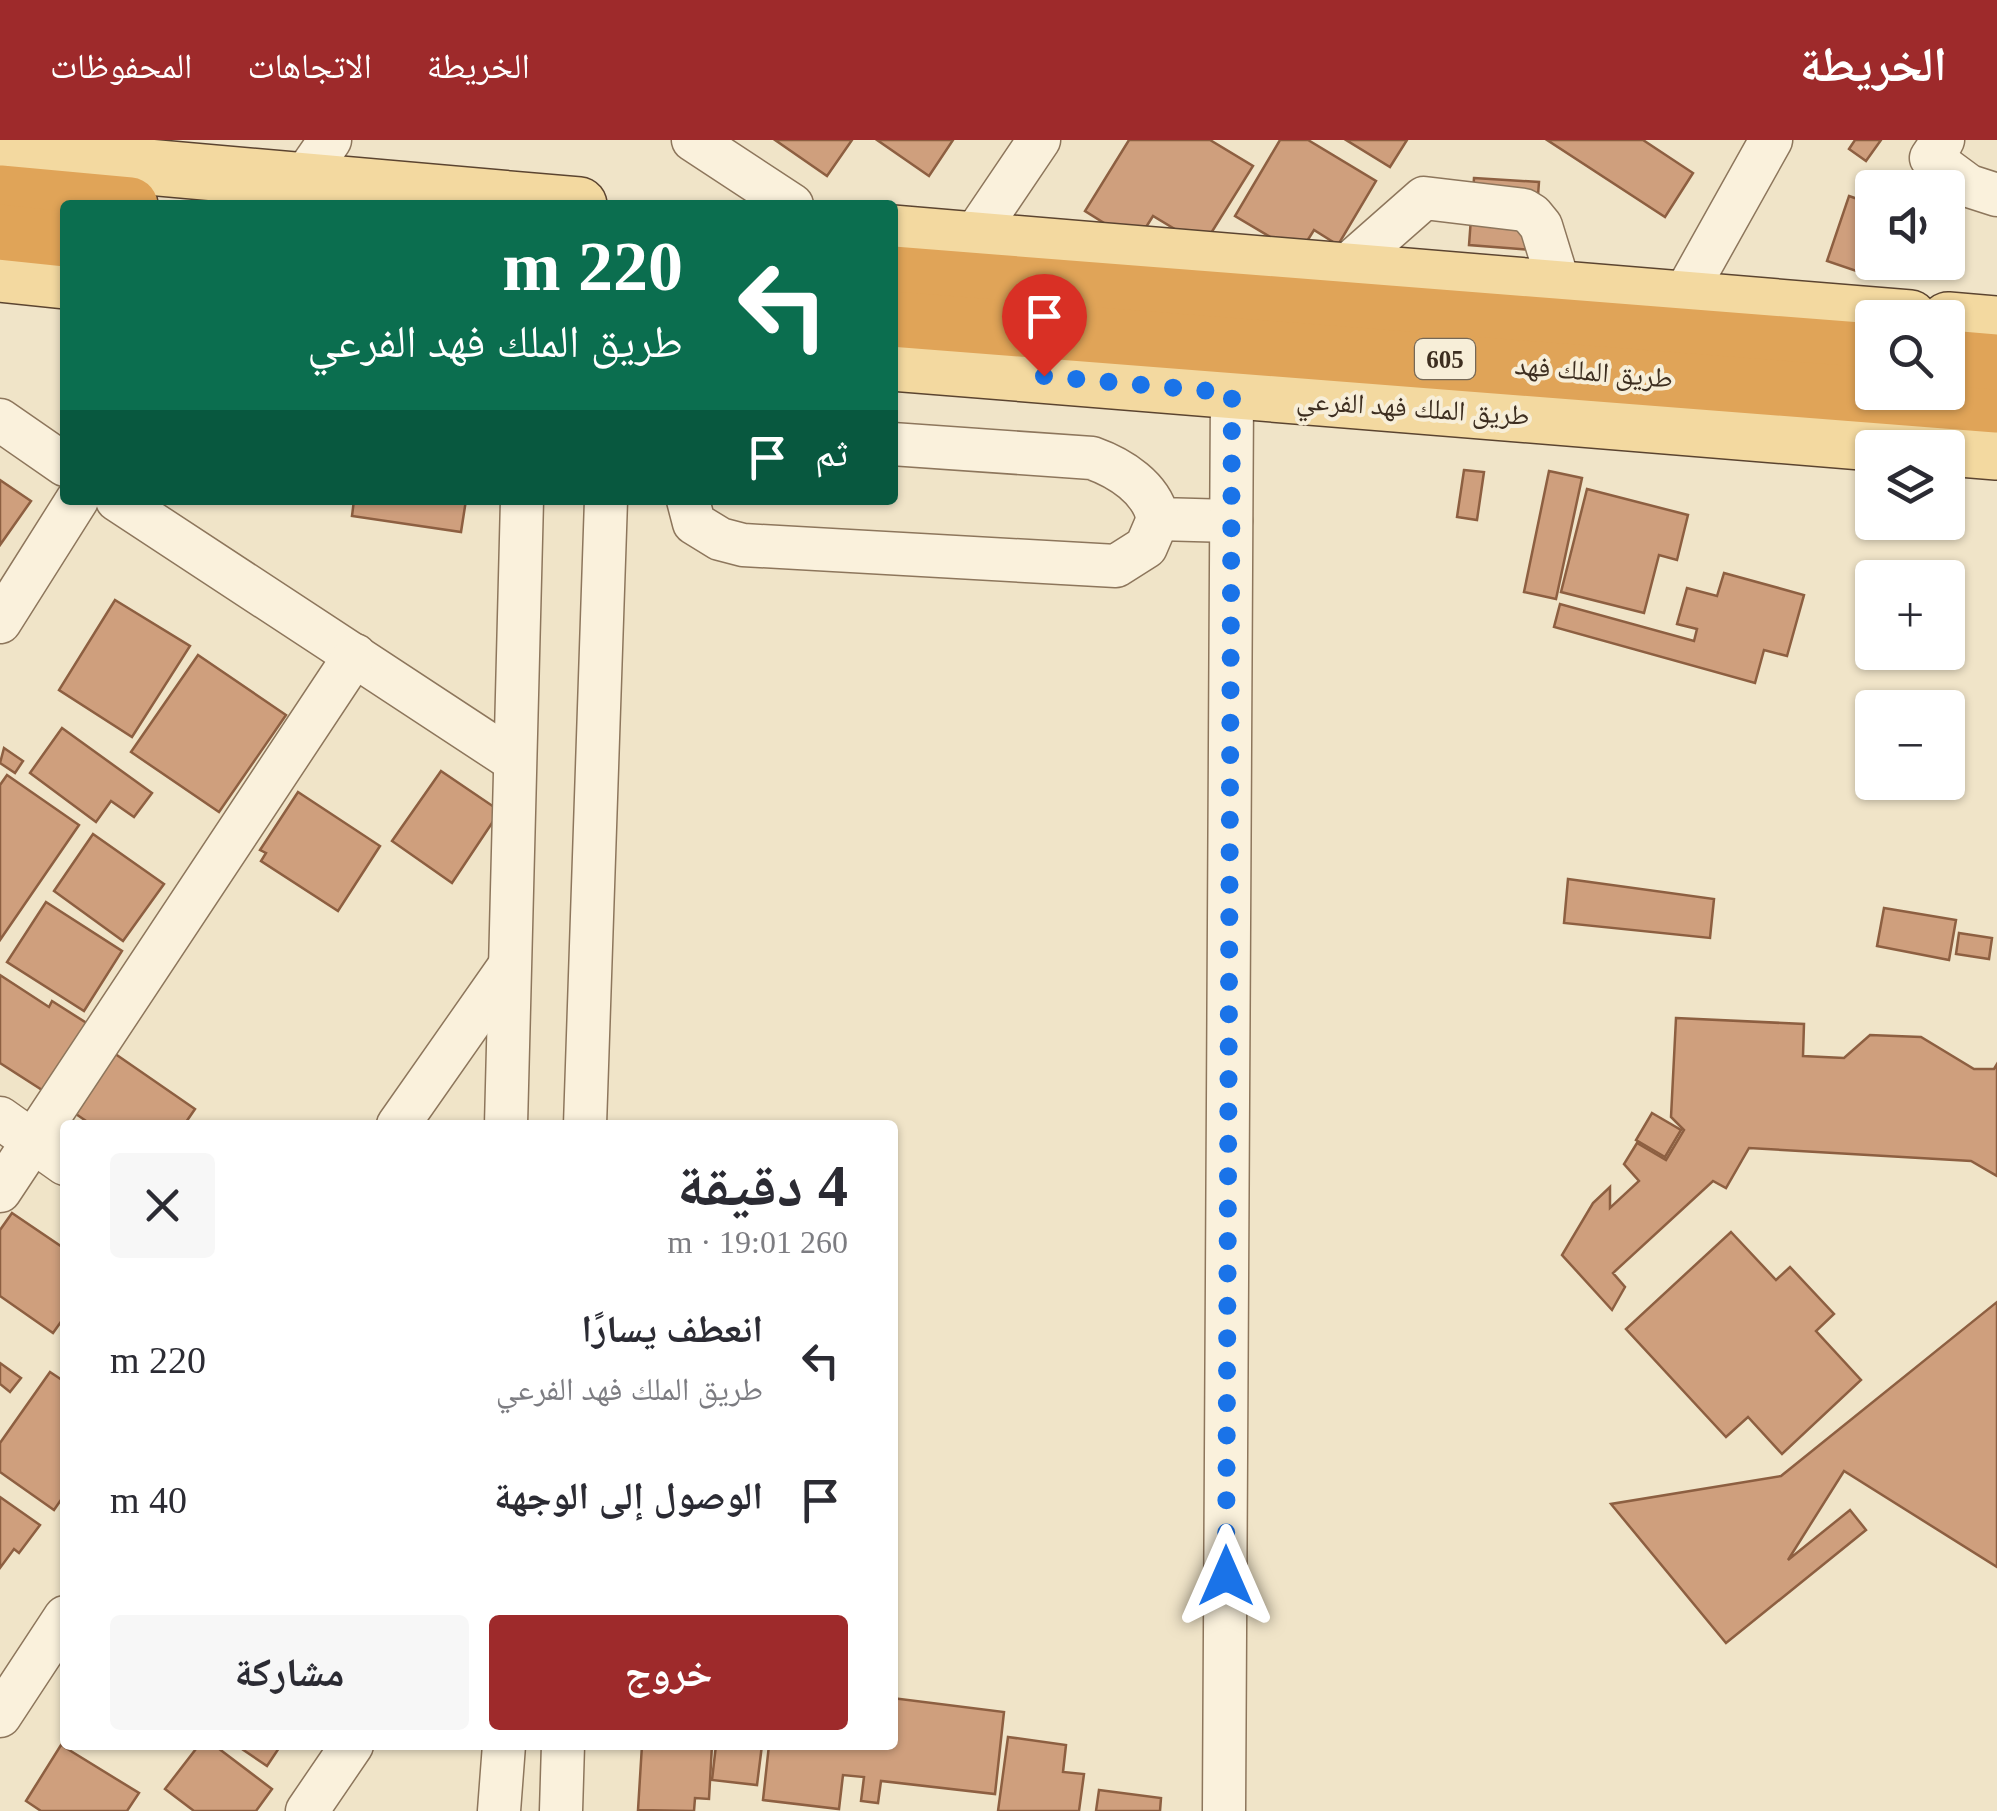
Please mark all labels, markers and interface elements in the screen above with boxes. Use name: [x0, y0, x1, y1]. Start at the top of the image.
text: الخريطة: [1800, 38, 1947, 91]
text: المحفوظات: [50, 47, 192, 86]
text: الاتجاهات: [247, 47, 372, 86]
text: الخريطة: [427, 47, 530, 86]
map controls: [1855, 170, 1965, 800]
button: sound: [1855, 170, 1965, 280]
text: 220 m: [502, 228, 683, 305]
icon: left: [718, 240, 848, 370]
pin: [1002, 274, 1087, 377]
icon: arrive: [1017, 289, 1072, 344]
button: search: [1855, 300, 1965, 410]
text: طريق الملك فهد الفرعي: [307, 317, 683, 367]
road number: 605: [1415, 339, 1475, 379]
street label: طريق الملك فهد: [1513, 349, 1674, 396]
street label: طريق الملك فهد الفرعي: [1295, 384, 1531, 438]
icon: arrive: [740, 430, 795, 485]
button: layers: [1855, 430, 1965, 540]
text: ثم: [815, 432, 848, 474]
button: +: [1855, 560, 1965, 670]
button: −: [1855, 690, 1965, 800]
button: close: [110, 1153, 215, 1258]
text: 4 دقيقة: [677, 1153, 848, 1219]
text: 260 m · 19:01: [668, 1224, 848, 1260]
text: انعطف يسارًا: [581, 1308, 763, 1350]
icon: left: [793, 1333, 848, 1388]
text: 220 m: [110, 1339, 206, 1381]
text: طريق الملك فهد الفرعي: [496, 1371, 763, 1407]
icon: arrive: [793, 1473, 848, 1528]
text: الوصول إلى الوجهة: [494, 1475, 763, 1517]
text: 40 m: [110, 1479, 187, 1521]
position arrow: [1174, 1524, 1278, 1628]
button: مشاركة: [110, 1615, 469, 1730]
button: خروج: [489, 1615, 848, 1730]

